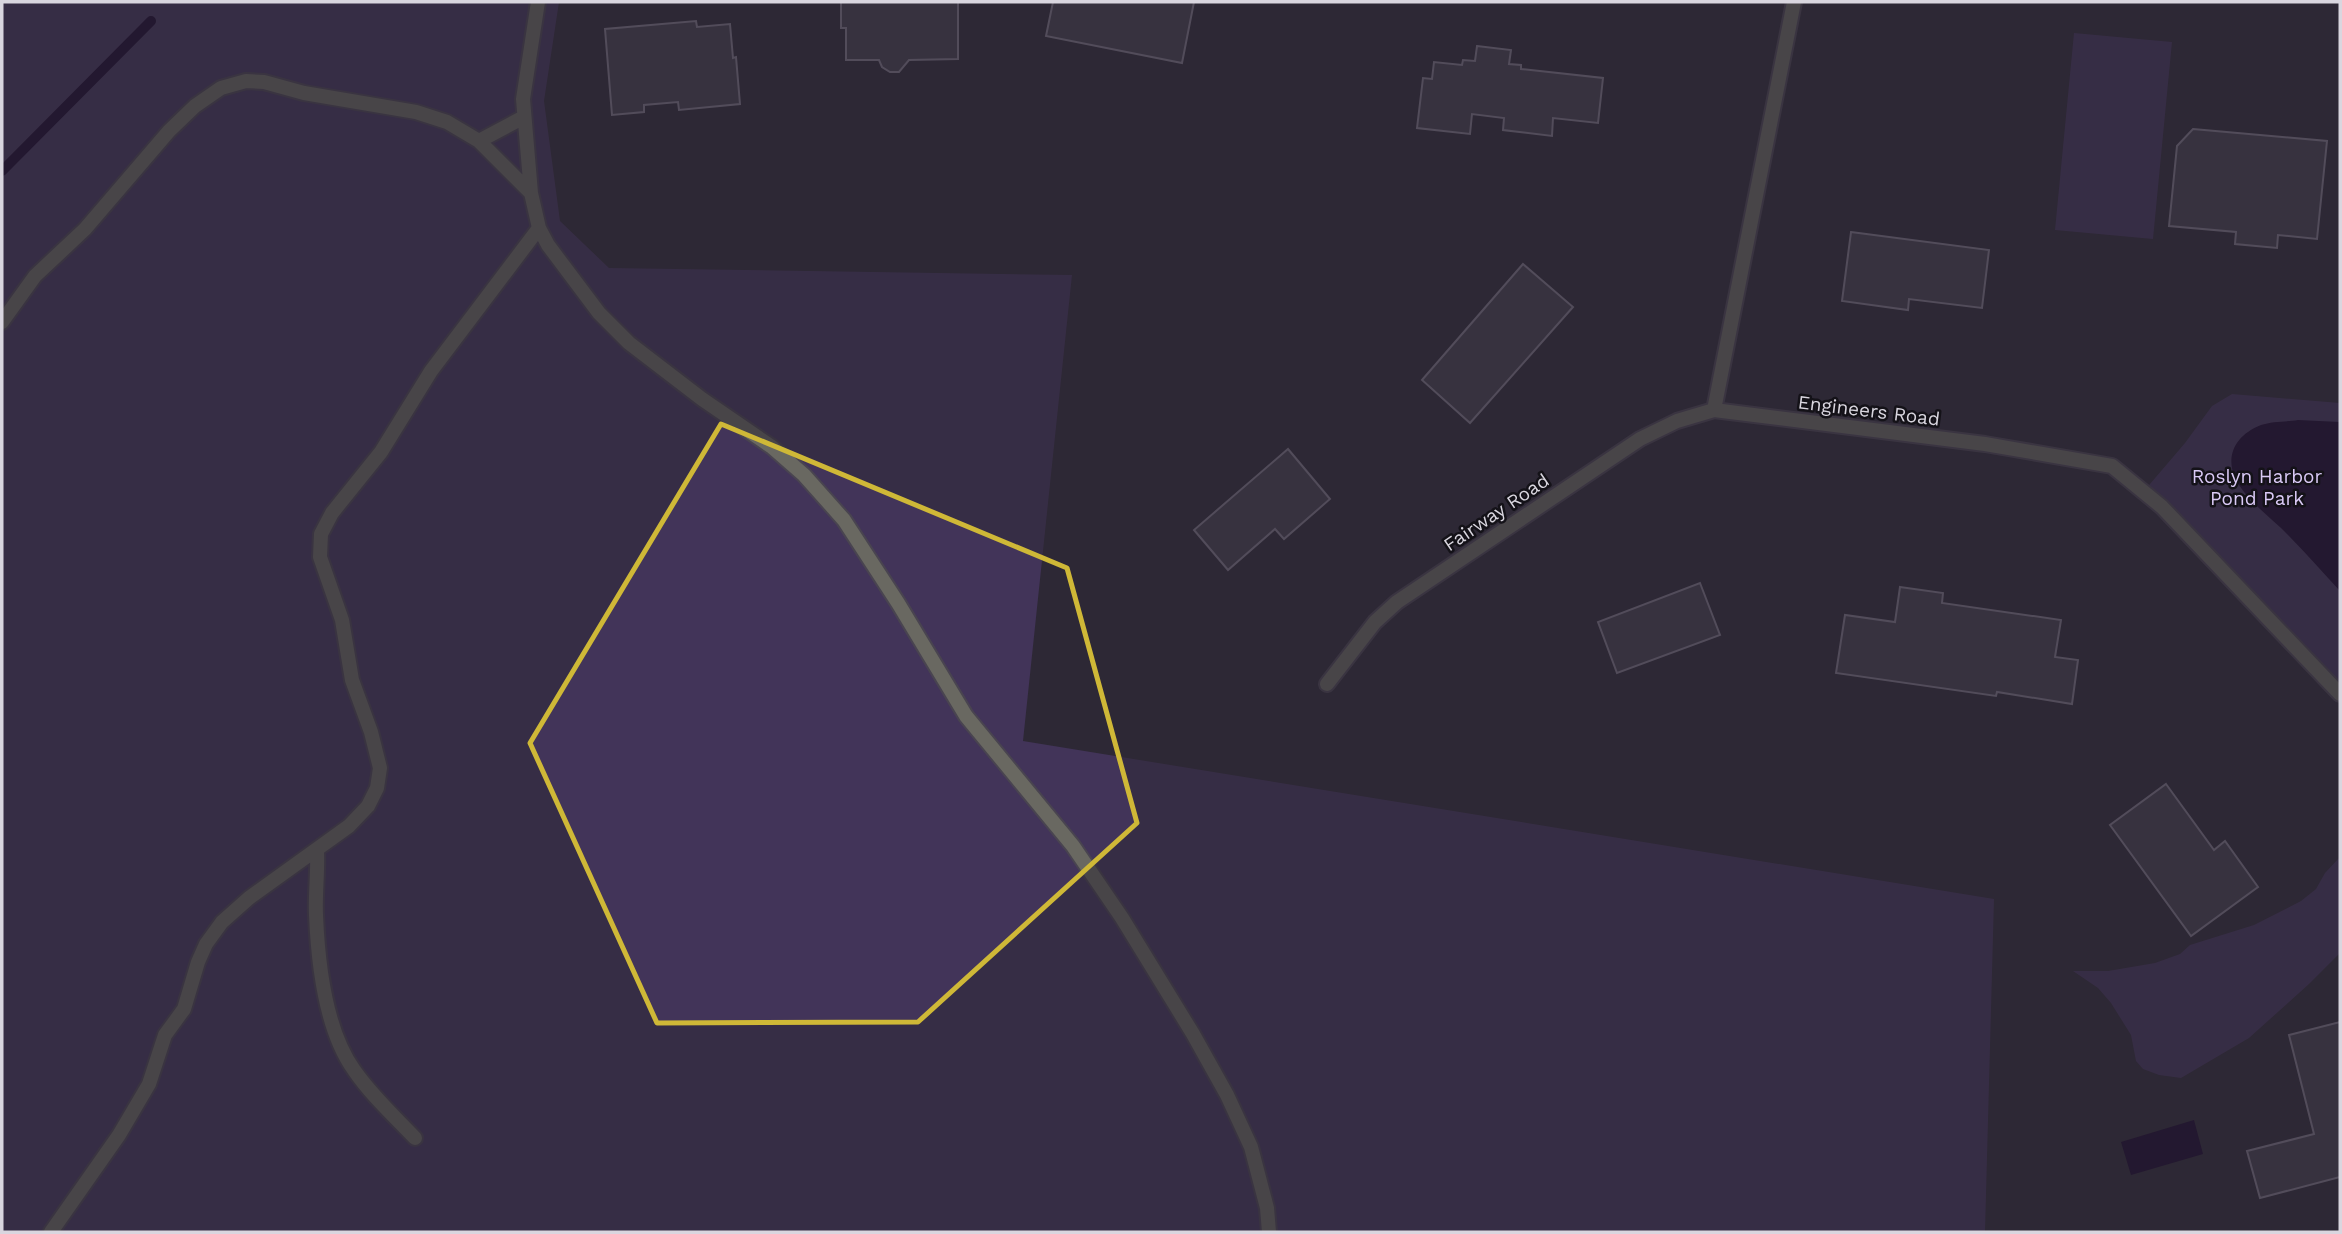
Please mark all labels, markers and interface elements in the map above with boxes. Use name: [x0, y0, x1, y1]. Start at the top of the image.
street label: Engineers Road: [1797, 390, 1941, 431]
park label: Roslyn Harbor Pond Park: [2192, 465, 2323, 510]
street label: Fairway Road: [1439, 469, 1553, 556]

